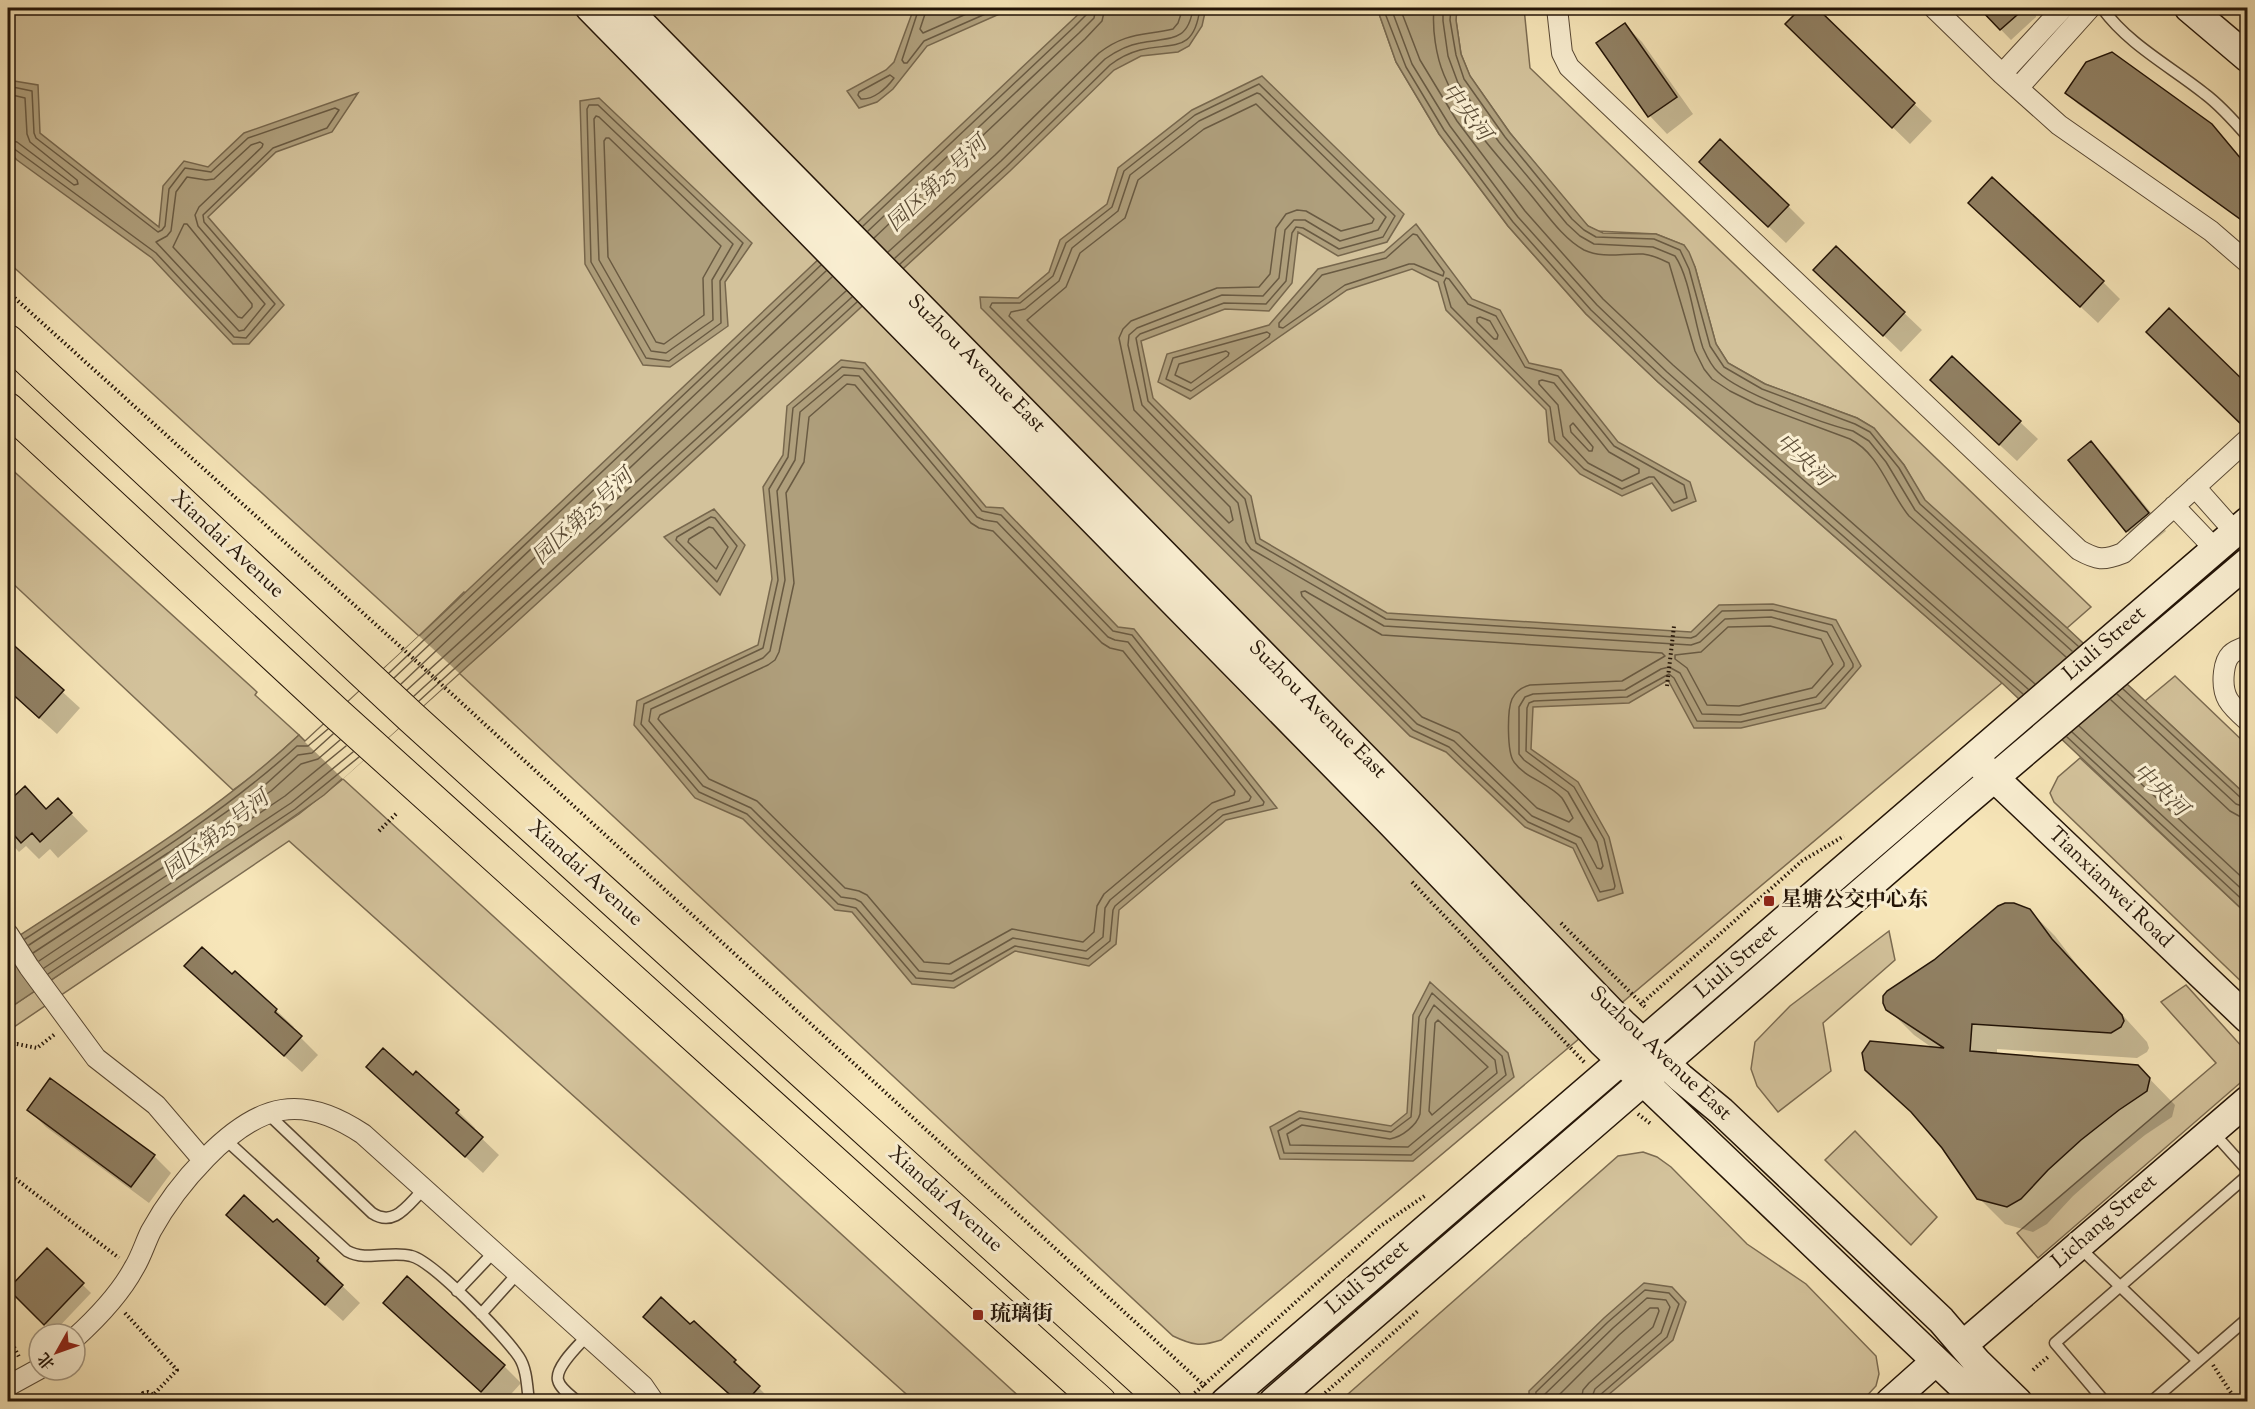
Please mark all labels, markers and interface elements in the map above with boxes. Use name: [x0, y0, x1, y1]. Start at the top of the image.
water label: 中央河: [1432, 77, 1500, 152]
water label: 园区第25号河: [880, 127, 999, 240]
street label: Suzhou Avenue East: [900, 288, 1052, 440]
water label: 中央河: [1767, 427, 1840, 498]
water label: 园区第25号河: [526, 460, 645, 573]
street label: Xiandai Avenue: [163, 484, 291, 606]
street label: Liuli Street: [2057, 600, 2153, 688]
street label: Suzhou Avenue East: [1241, 634, 1393, 786]
water label: 中央河: [2124, 757, 2197, 828]
water label: 园区第25号河: [157, 782, 280, 888]
street label: Xiandai Avenue: [521, 814, 649, 934]
street label: Tianxianwei Road: [2041, 820, 2179, 956]
place label: 星塘公交中心东: [1781, 886, 1928, 916]
marker: 星塘公交中心东: [1762, 894, 1776, 908]
street label: Liuli Street: [1689, 918, 1785, 1006]
street label: Suzhou Avenue East: [1582, 980, 1738, 1128]
street label: Xiandai Avenue: [881, 1140, 1009, 1260]
street label: Lichang Street: [2046, 1168, 2164, 1276]
street label: Liuli Street: [1320, 1234, 1416, 1322]
place label: 琉璃街: [990, 1300, 1053, 1330]
marker: 琉璃街: [971, 1308, 985, 1322]
north arrow: [27, 1322, 87, 1382]
text: 北: [33, 1347, 61, 1374]

